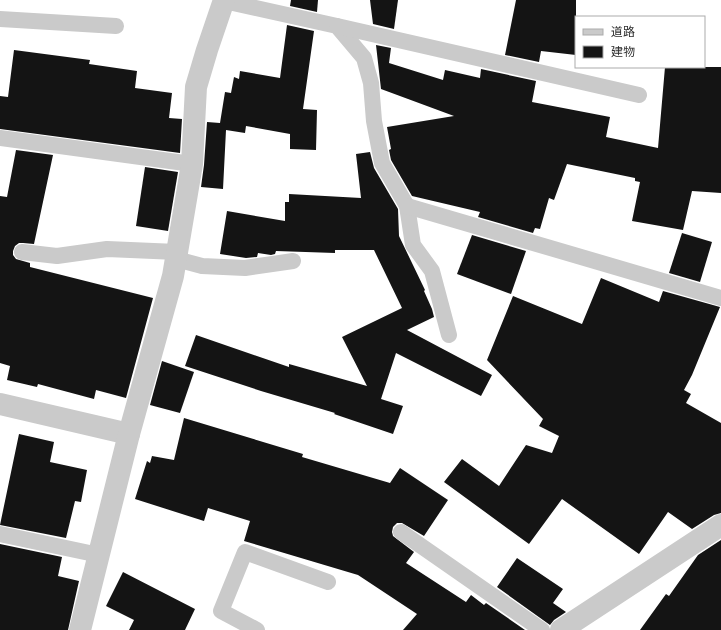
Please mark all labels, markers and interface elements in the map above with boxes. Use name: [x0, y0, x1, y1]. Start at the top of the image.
legend: [575, 16, 705, 68]
text: 道路: [611, 23, 635, 40]
text: 建物: [611, 43, 635, 60]

